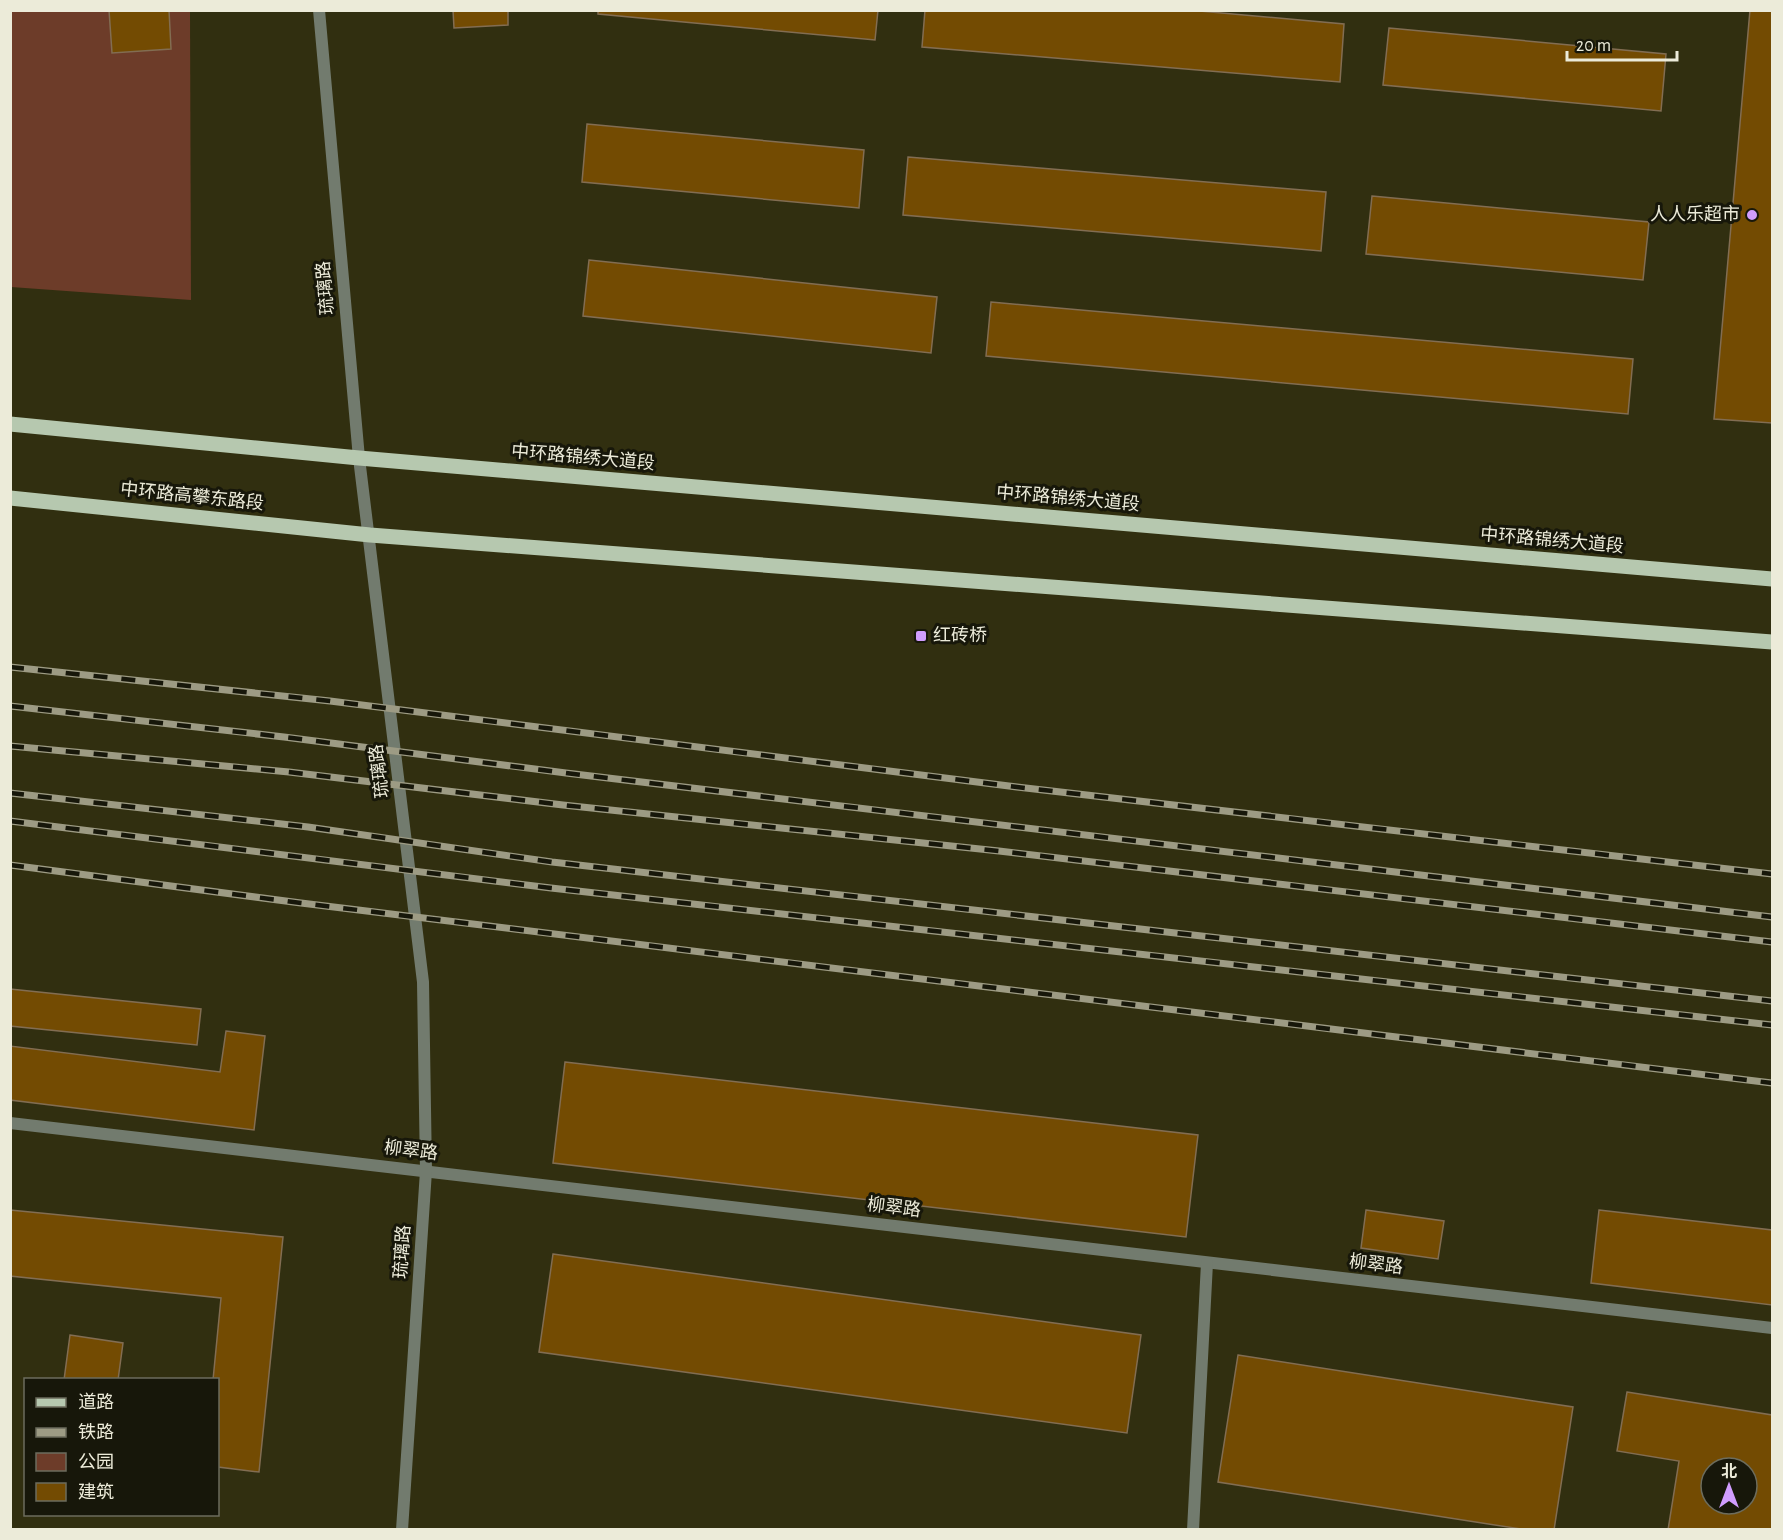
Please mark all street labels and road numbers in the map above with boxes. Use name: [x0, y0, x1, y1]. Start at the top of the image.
street label: 琉璃路: [313, 260, 337, 316]
street label: 中环路锦绣大道段: [510, 441, 656, 473]
street label: 中环路高攀东路段: [119, 479, 265, 513]
street label: 中环路锦绣大道段: [995, 482, 1141, 514]
street label: 中环路锦绣大道段: [1479, 524, 1625, 556]
street label: 琉璃路: [366, 743, 392, 799]
street label: 柳翠路: [383, 1137, 439, 1163]
street label: 柳翠路: [866, 1194, 922, 1220]
street label: 琉璃路: [390, 1224, 414, 1280]
street label: 柳翠路: [1348, 1251, 1404, 1277]

